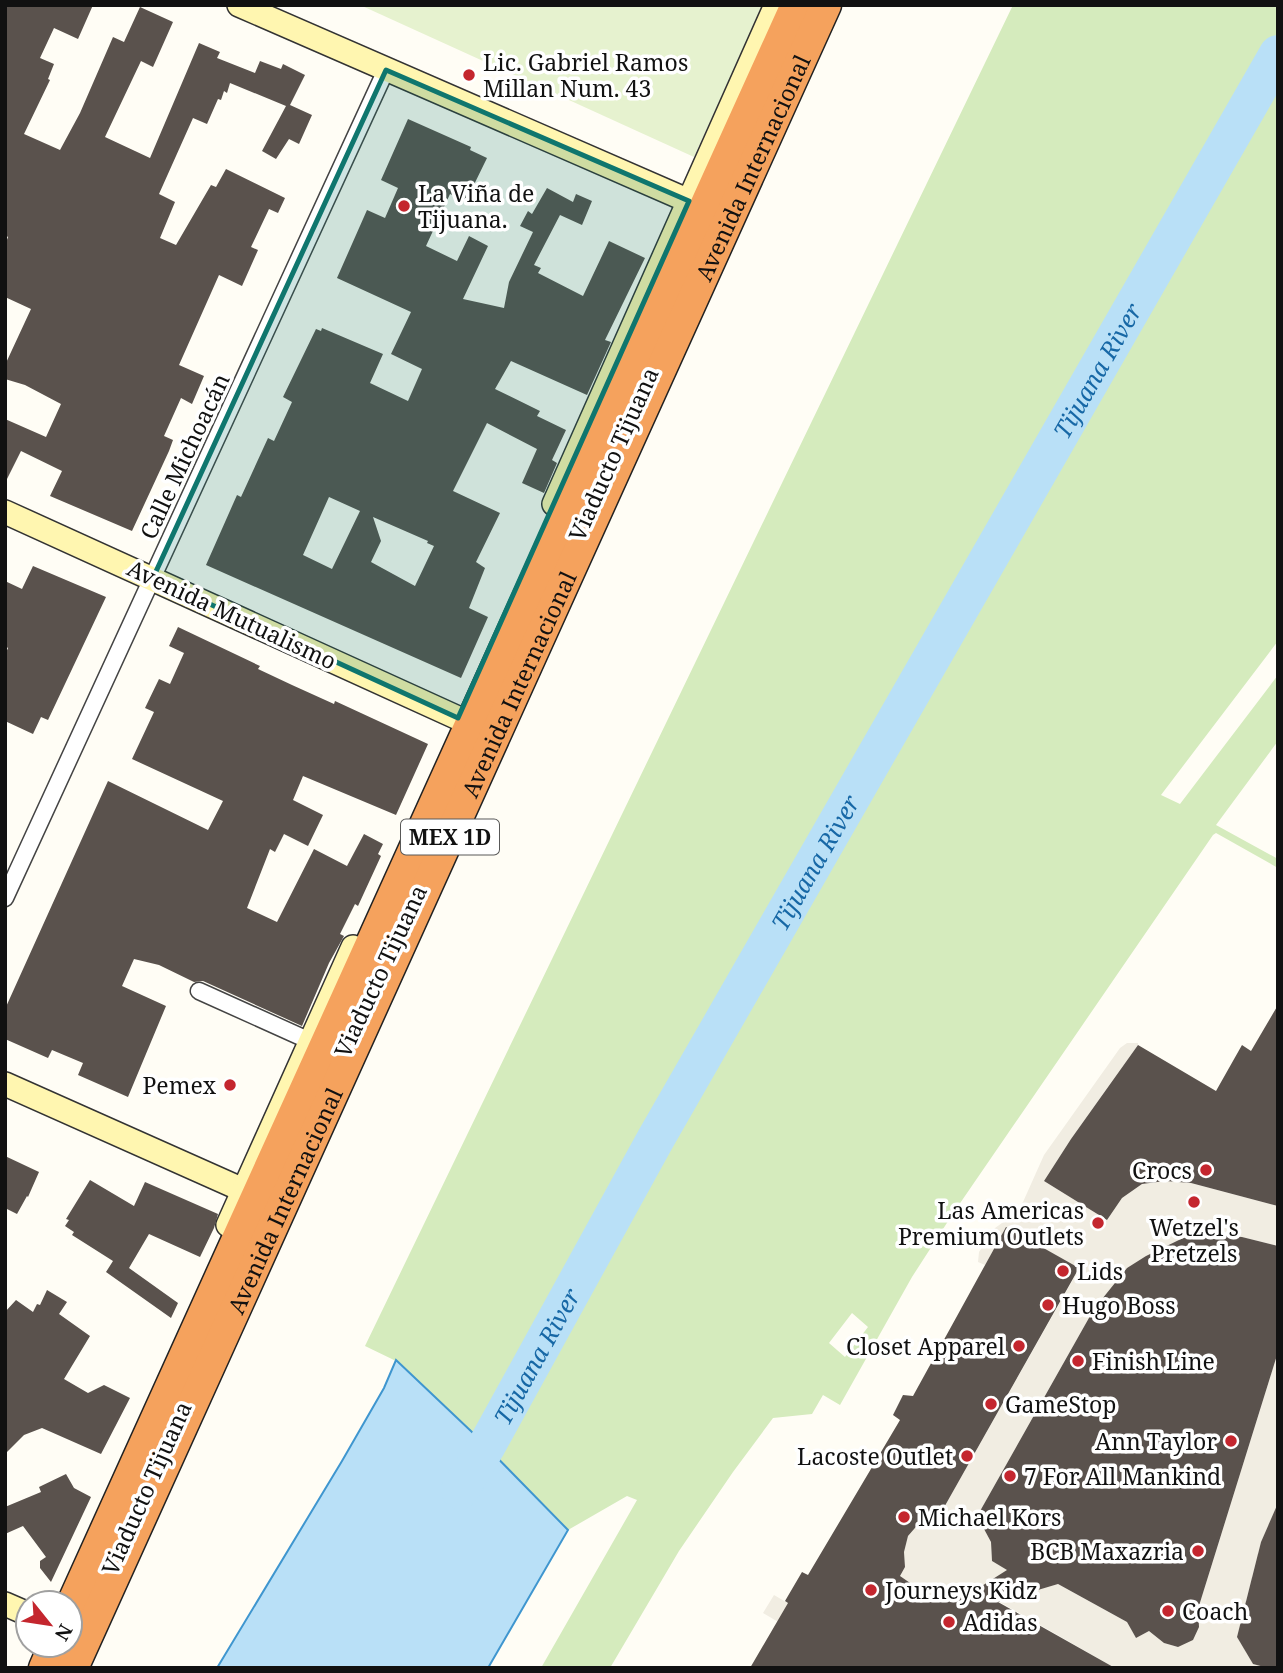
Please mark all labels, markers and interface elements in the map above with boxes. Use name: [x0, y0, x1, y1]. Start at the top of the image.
place label: Lic. Gabriel Ramos Millan Num. 43: [483, 46, 688, 104]
street label: Avenida Internacional: [687, 49, 817, 286]
marker: Lic. Gabriel Ramos Millan Num. 43: [461, 67, 477, 83]
place label: La Viña de Tijuana.: [418, 177, 534, 235]
marker: La Viña de Tijuana.: [396, 198, 412, 214]
water label: Tijuana River: [1045, 296, 1149, 444]
street label: Viaducto Tijuana: [560, 362, 666, 546]
street label: Calle Michoacán: [132, 368, 237, 544]
street label: Avenida Mutualismo: [122, 551, 342, 677]
street label: Avenida Internacional: [453, 566, 584, 802]
water label: Tijuana River: [762, 788, 867, 936]
road number: MEX 1D: [401, 820, 499, 854]
street label: Viaducto Tijuana: [326, 880, 434, 1062]
place label: Pemex: [142, 1069, 217, 1101]
marker: Pemex: [222, 1077, 238, 1093]
street label: Avenida Internacional: [219, 1082, 350, 1319]
place label: Crocs: [1132, 1154, 1192, 1186]
marker: Crocs: [1198, 1162, 1214, 1178]
place label: Las Americas Premium Outlets: [898, 1194, 1084, 1252]
marker: Wetzel's Pretzels: [1186, 1194, 1202, 1210]
place label: Wetzel's Pretzels: [1149, 1211, 1239, 1269]
marker: Las Americas Premium Outlets: [1090, 1215, 1106, 1231]
place label: Lids: [1077, 1255, 1123, 1287]
marker: Lids: [1055, 1263, 1071, 1279]
water label: Tijuana River: [485, 1281, 587, 1430]
place label: Hugo Boss: [1062, 1289, 1176, 1321]
marker: Hugo Boss: [1040, 1297, 1056, 1313]
place label: Closet Apparel: [846, 1330, 1005, 1362]
marker: Closet Apparel: [1011, 1338, 1027, 1354]
place label: Finish Line: [1092, 1345, 1215, 1377]
marker: Finish Line: [1070, 1353, 1086, 1369]
place label: GameStop: [1005, 1388, 1116, 1420]
street label: Viaducto Tijuana: [93, 1396, 199, 1580]
marker: GameStop: [983, 1396, 999, 1412]
place label: Ann Taylor: [1095, 1425, 1217, 1457]
marker: Ann Taylor: [1223, 1433, 1239, 1449]
place label: Lacoste Outlet: [797, 1440, 953, 1472]
marker: Lacoste Outlet: [959, 1448, 975, 1464]
place label: 7 For All Mankind: [1024, 1460, 1221, 1492]
marker: 7 For All Mankind: [1002, 1468, 1018, 1484]
place label: Michael Kors: [918, 1501, 1061, 1533]
marker: Michael Kors: [896, 1509, 912, 1525]
place label: BCB Maxazria: [1030, 1535, 1184, 1567]
marker: BCB Maxazria: [1190, 1543, 1206, 1559]
place label: Journeys Kidz: [884, 1574, 1038, 1606]
marker: Journeys Kidz: [863, 1582, 879, 1598]
north arrow: [14, 1589, 84, 1659]
place label: Coach: [1182, 1595, 1248, 1627]
marker: Coach: [1160, 1603, 1176, 1619]
place label: Adidas: [963, 1606, 1038, 1638]
marker: Adidas: [941, 1614, 957, 1630]
text: N: [49, 1620, 79, 1646]

